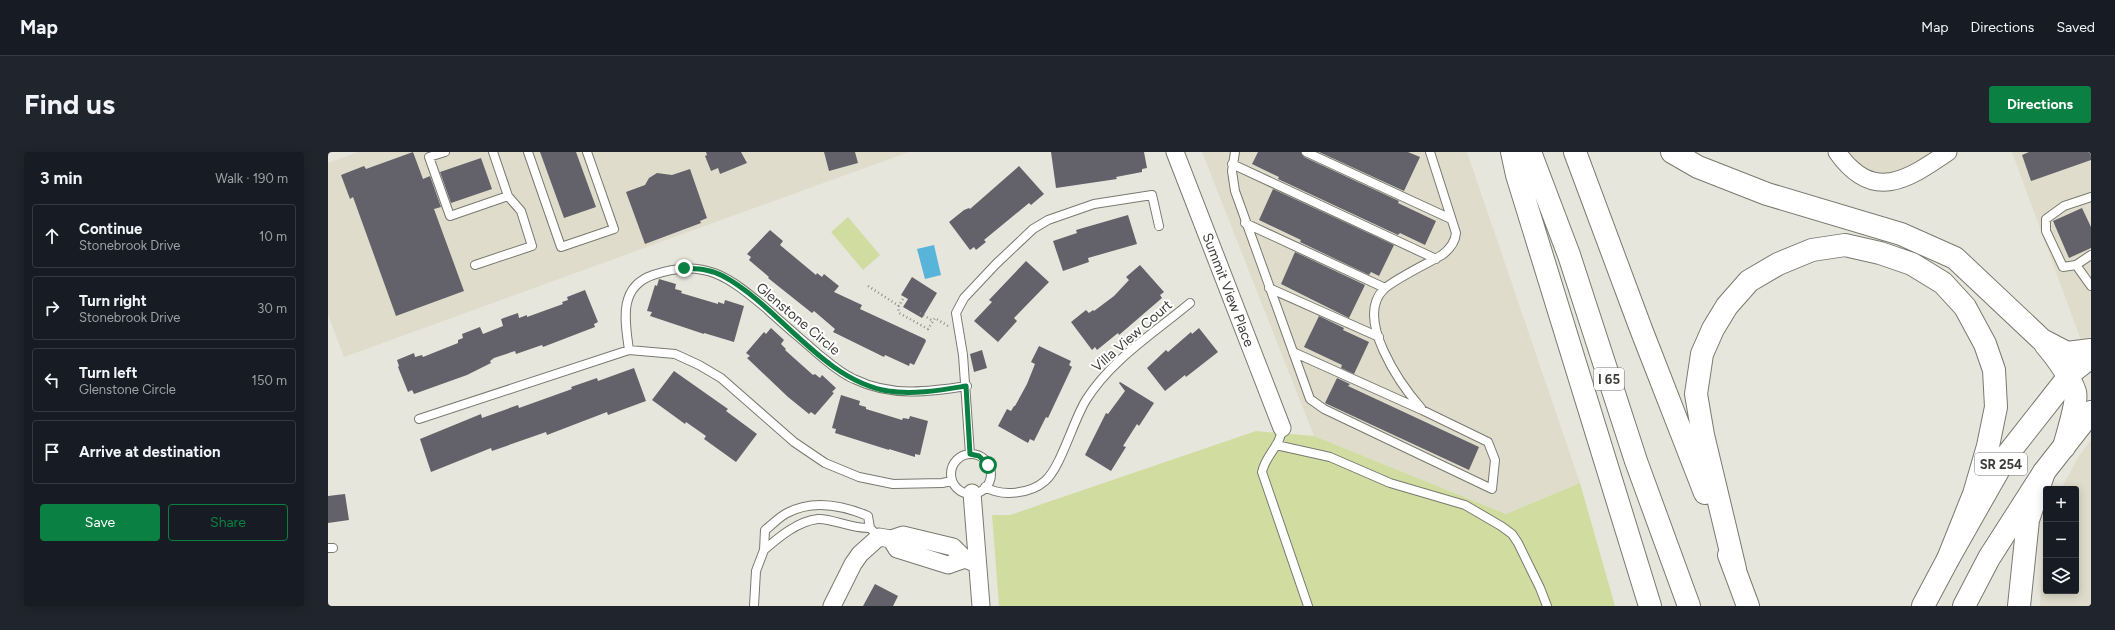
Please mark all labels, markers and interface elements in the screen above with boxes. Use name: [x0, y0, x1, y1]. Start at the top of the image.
text: Map: [20, 16, 58, 39]
text: Map: [1921, 19, 1949, 36]
text: Directions: [1971, 19, 2034, 36]
text: Saved: [2056, 19, 2095, 36]
button: Directions: [1989, 86, 2091, 123]
text: Find us: [24, 87, 115, 121]
text: 3 min: [40, 168, 82, 188]
text: Walk · 190 m: [215, 171, 288, 186]
text: Continue: [79, 220, 142, 238]
icon: ahead: [41, 225, 63, 247]
text: 10 m: [259, 229, 287, 244]
street label: Summit View Place: [1198, 231, 1258, 350]
text: Stonebrook Drive: [79, 238, 180, 253]
route end: [675, 259, 693, 277]
street label: Glenstone Circle: [753, 279, 844, 359]
text: Turn right: [79, 292, 147, 310]
icon: right: [41, 297, 63, 319]
street label: Villa View Court: [1088, 297, 1176, 375]
text: 30 m: [257, 301, 287, 316]
text: Stonebrook Drive: [79, 310, 180, 325]
text: Turn left: [79, 364, 137, 382]
road number: I 65: [1594, 368, 1624, 390]
icon: left: [41, 369, 63, 391]
text: 150 m: [252, 373, 287, 388]
text: Glenstone Circle: [79, 382, 176, 397]
icon: arrive: [41, 441, 63, 463]
text: Arrive at destination: [79, 443, 220, 461]
road number: SR 254: [1975, 453, 2027, 475]
route start: [979, 456, 997, 474]
map controls: [2043, 486, 2079, 594]
button: +: [2043, 486, 2079, 522]
button: Save: [40, 504, 160, 541]
button: Share: [168, 504, 288, 541]
button: −: [2043, 522, 2079, 558]
button: layers: [2043, 558, 2079, 594]

